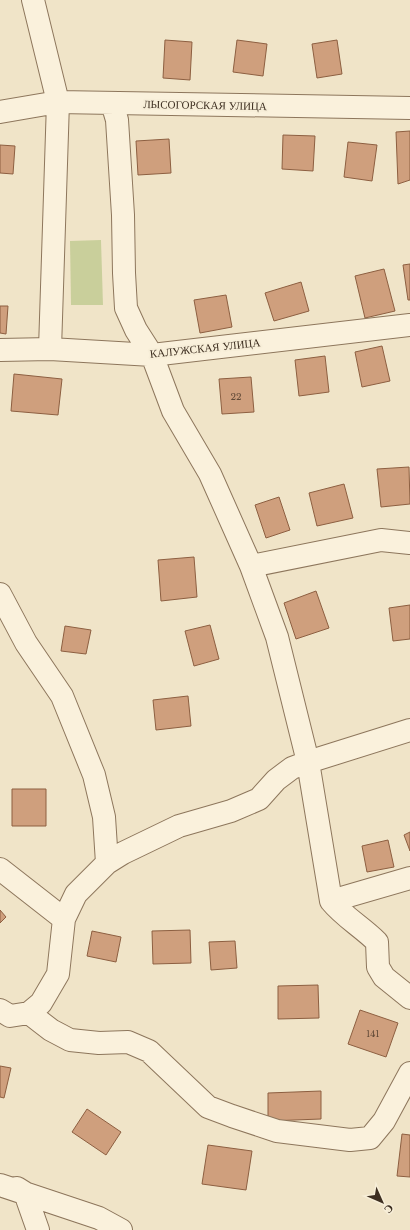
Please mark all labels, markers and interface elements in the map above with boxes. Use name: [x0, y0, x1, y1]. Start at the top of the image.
street label: ЛЫСОГОРСКАЯ УЛИЦА: [143, 97, 267, 113]
street label: КАЛУЖСКАЯ УЛИЦА: [149, 335, 261, 361]
house number: 22: [230, 391, 242, 402]
house number: 141: [366, 1028, 380, 1039]
north arrow: [362, 1182, 402, 1222]
text: С: [381, 1201, 397, 1217]

